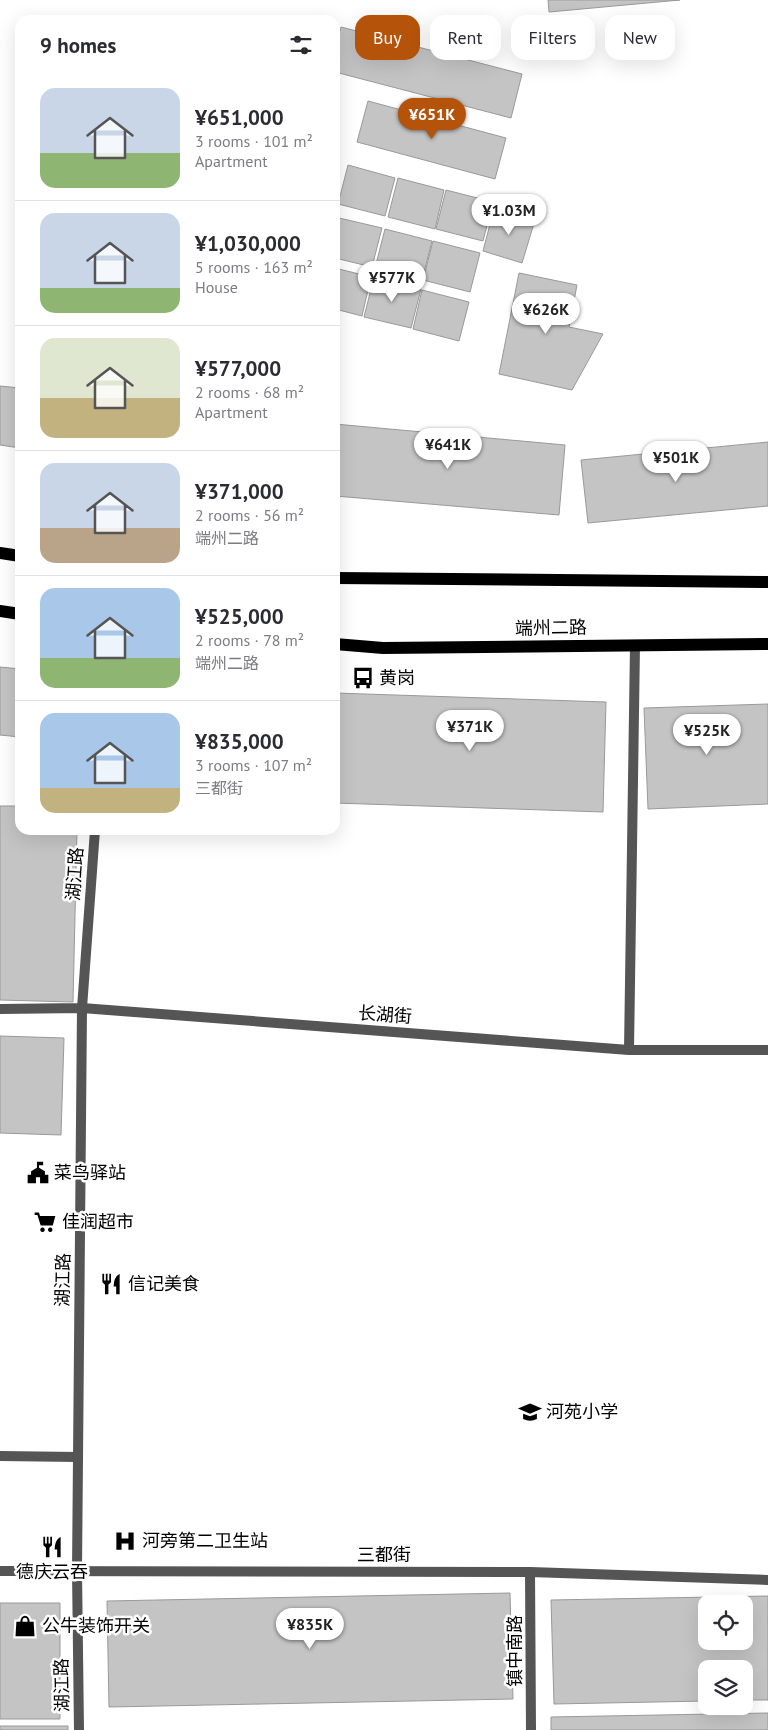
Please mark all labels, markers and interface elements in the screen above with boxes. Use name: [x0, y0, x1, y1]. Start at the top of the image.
chip: Buy: [355, 15, 420, 60]
chip: Rent: [430, 15, 501, 60]
chip: Filters: [511, 15, 595, 60]
chip: New: [605, 15, 675, 60]
icon: filters: [287, 31, 315, 59]
text: 9 homes: [40, 32, 116, 59]
pin: ¥651K: [397, 98, 467, 140]
text: ¥651,000: [195, 104, 284, 131]
text: ¥651K: [409, 104, 455, 124]
icon: home: [80, 108, 140, 168]
text: 3 rooms · 101 m²: [195, 131, 313, 151]
text: Apartment: [195, 151, 268, 171]
pin: ¥1.03M: [468, 194, 550, 236]
text: ¥1.03M: [482, 200, 536, 220]
text: ¥1,030,000: [195, 230, 301, 257]
icon: home: [80, 233, 140, 293]
text: 5 rooms · 163 m²: [195, 257, 313, 277]
pin: ¥577K: [357, 260, 427, 303]
text: ¥577K: [369, 267, 415, 287]
text: House: [195, 277, 238, 297]
pin: ¥626K: [511, 292, 581, 335]
text: ¥626K: [523, 299, 569, 319]
text: ¥577,000: [195, 355, 281, 382]
icon: home: [80, 358, 140, 418]
text: 2 rooms · 68 m²: [195, 382, 304, 402]
text: Apartment: [195, 402, 268, 422]
pin: ¥641K: [413, 428, 483, 470]
text: ¥641K: [425, 434, 471, 454]
pin: ¥501K: [641, 440, 711, 483]
text: ¥501K: [653, 447, 699, 467]
text: ¥371,000: [195, 478, 284, 505]
icon: home: [80, 483, 140, 543]
text: 2 rooms · 56 m²: [195, 505, 304, 525]
text: 端州二路: [195, 528, 259, 548]
text: ¥525,000: [195, 603, 284, 630]
icon: home: [80, 608, 140, 668]
street label: 端州二路: [515, 615, 587, 640]
text: 2 rooms · 78 m²: [195, 630, 304, 650]
text: 端州二路: [195, 653, 259, 673]
bus stop icon: 黄岗: [350, 665, 376, 691]
place label: 黄岗: [379, 666, 415, 689]
pin: ¥371K: [435, 710, 505, 752]
pin: ¥525K: [672, 714, 742, 756]
text: ¥371K: [447, 716, 493, 736]
text: ¥525K: [684, 720, 730, 740]
text: ¥835,000: [195, 728, 284, 755]
icon: home: [80, 733, 140, 793]
text: 3 rooms · 107 m²: [195, 755, 312, 775]
text: 三都街: [195, 778, 243, 798]
street label: 湖江路: [61, 846, 88, 902]
street label: 长湖街: [357, 1001, 413, 1028]
public building icon: 菜鸟驿站: [25, 1160, 51, 1186]
place label: 菜鸟驿站: [54, 1161, 126, 1184]
supermarket icon: 佳润超市: [32, 1209, 58, 1235]
place label: 佳润超市: [62, 1210, 134, 1233]
street label: 湖江路: [51, 1253, 74, 1307]
restaurant icon: 信记美食: [98, 1271, 124, 1297]
place label: 信记美食: [128, 1272, 200, 1295]
school or university icon: 河苑小学: [517, 1399, 543, 1425]
place label: 河苑小学: [546, 1400, 618, 1423]
hospital icon: 河旁第二卫生站: [112, 1528, 138, 1554]
place label: 河旁第二卫生站: [142, 1529, 268, 1552]
restaurant icon: 德庆云吞: [39, 1534, 65, 1560]
street label: 三都街: [357, 1543, 411, 1566]
place label: 德庆云吞: [16, 1560, 88, 1583]
map controls: [698, 1595, 753, 1715]
button: locate: [698, 1595, 753, 1650]
pin: ¥835K: [275, 1608, 345, 1650]
shop icon: 公牛装饰开关: [12, 1613, 38, 1639]
place label: 公牛装饰开关: [42, 1614, 150, 1637]
text: ¥835K: [287, 1614, 333, 1634]
street label: 镇中南路: [503, 1615, 526, 1687]
street label: 湖江路: [50, 1658, 73, 1712]
button: layers: [698, 1660, 753, 1715]

